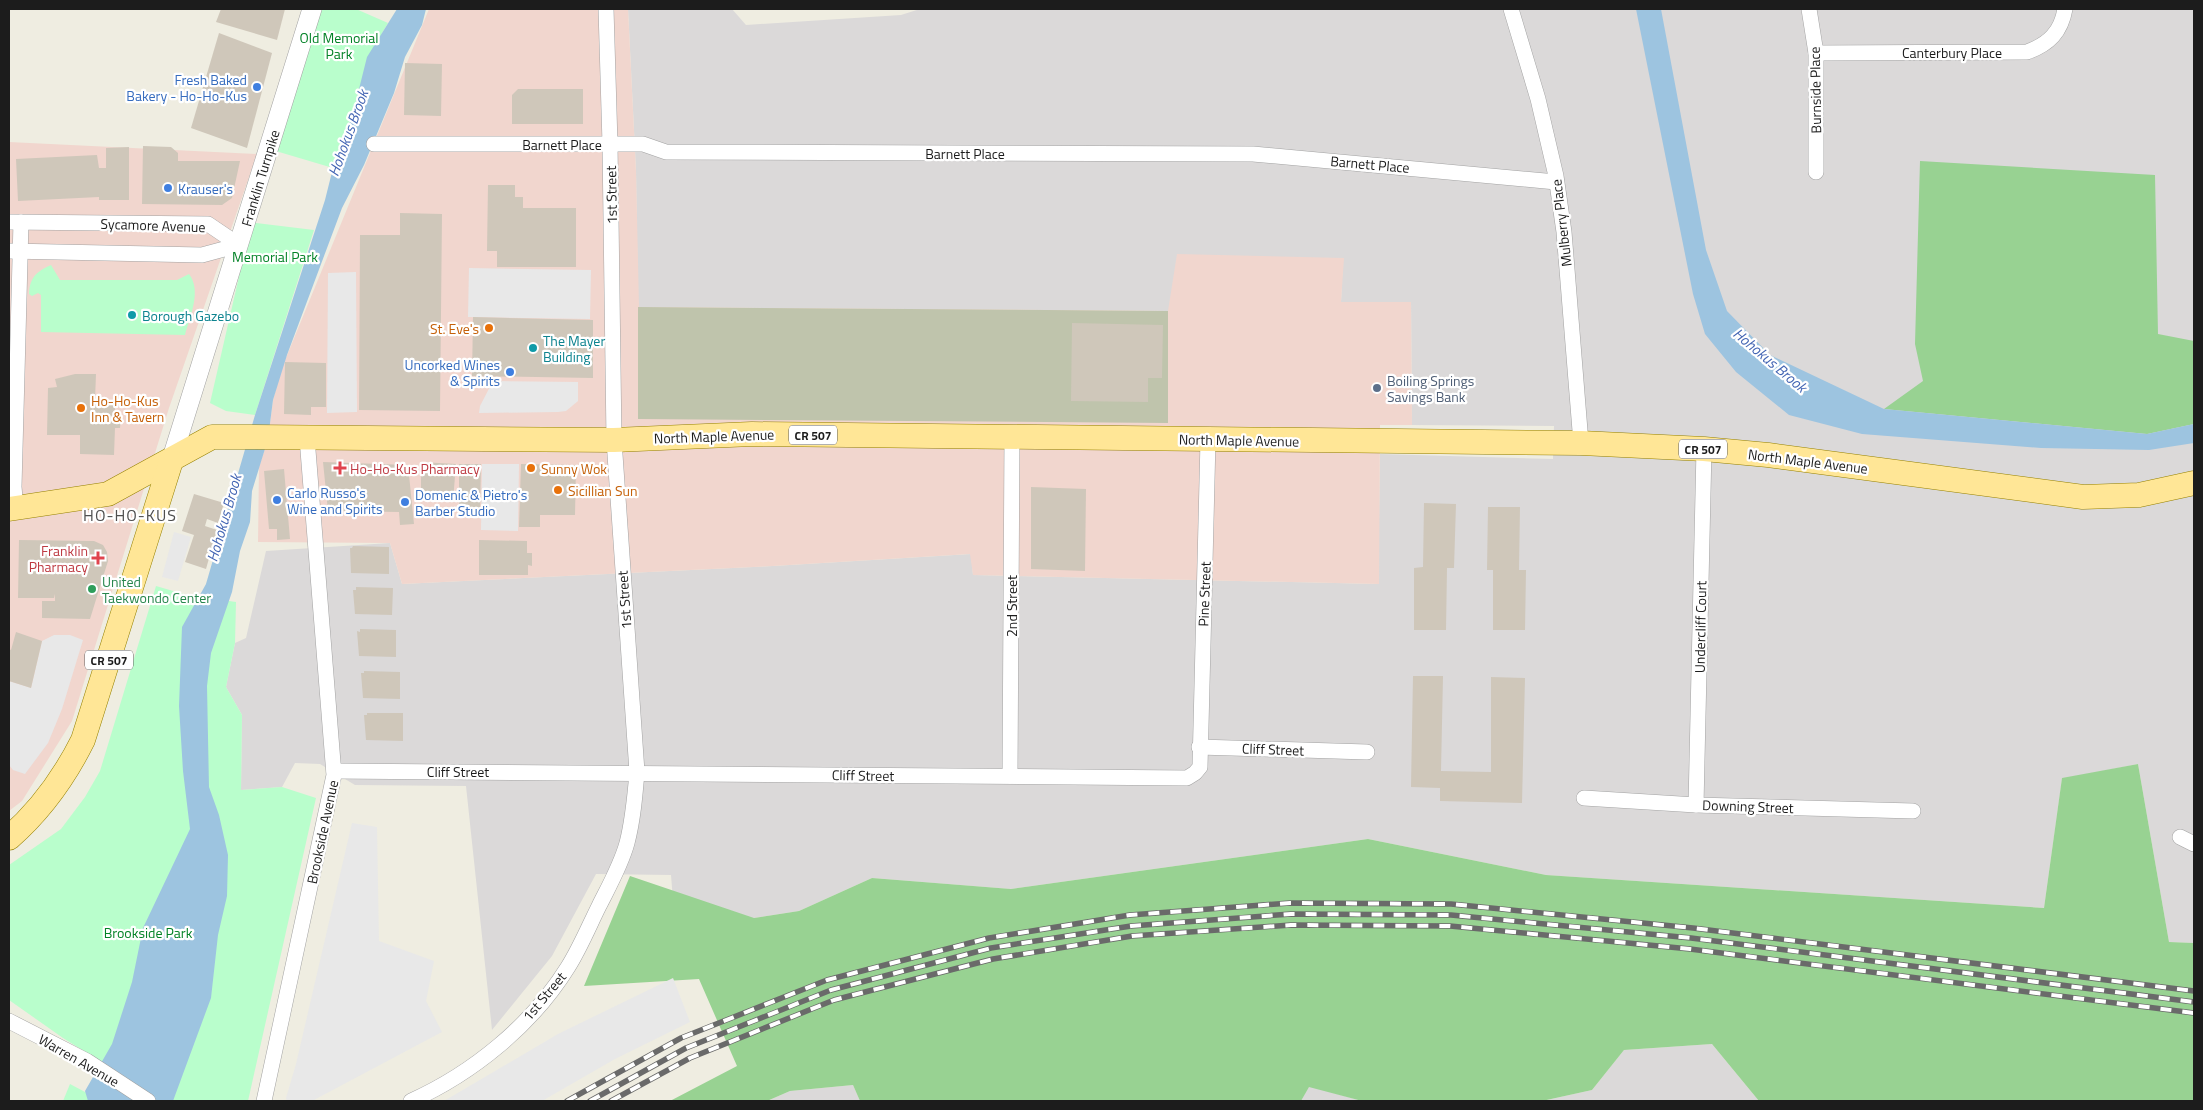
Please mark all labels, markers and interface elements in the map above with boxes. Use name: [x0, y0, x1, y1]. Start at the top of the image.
park label: Old Memorial Park: [300, 27, 378, 64]
street label: Canterbury Place: [1902, 42, 2002, 63]
street label: Burnside Place: [1804, 46, 1826, 134]
place label: Fresh Baked Bakery - Ho-Ho-Kus: [126, 69, 247, 106]
marker: Fresh Baked Bakery - Ho-Ho-Kus: [251, 81, 263, 93]
water label: Hohokus Brook: [322, 85, 375, 179]
street label: Franklin Turnpike: [235, 127, 285, 229]
street label: Barnett Place: [522, 134, 602, 155]
street label: Barnett Place: [925, 143, 1005, 164]
street label: Barnett Place: [1329, 150, 1411, 178]
street label: 1st Street: [600, 166, 622, 224]
place label: Krauser's: [178, 178, 233, 199]
street label: Mulberry Place: [1545, 178, 1577, 268]
marker: Krauser's: [162, 182, 174, 194]
street label: Sycamore Avenue: [100, 213, 206, 237]
park label: Memorial Park: [232, 246, 318, 267]
place label: Borough Gazebo: [142, 305, 239, 326]
marker: Borough Gazebo: [126, 309, 138, 321]
place label: St. Eve's: [430, 318, 479, 339]
marker: St. Eve's: [483, 322, 495, 334]
water label: Hohokus Brook: [1728, 322, 1814, 399]
place label: The Mayer Building: [543, 330, 605, 367]
marker: The Mayer Building: [527, 342, 539, 354]
place label: Uncorked Wines & Spirits: [405, 354, 500, 391]
marker: Uncorked Wines & Spirits: [504, 366, 516, 378]
place label: Boiling Springs Savings Bank: [1387, 370, 1474, 407]
marker: Boiling Springs Savings Bank: [1371, 382, 1383, 394]
place label: Ho-Ho-Kus Inn & Tavern: [91, 390, 164, 427]
marker: Ho-Ho-Kus Inn & Tavern: [75, 402, 87, 414]
street label: North Maple Avenue: [653, 423, 775, 449]
road number: CR 507: [789, 426, 837, 444]
street label: North Maple Avenue: [1179, 428, 1299, 452]
road number: CR 507: [1679, 439, 1727, 458]
street label: North Maple Avenue: [1747, 443, 1869, 479]
place label: Ho-Ho-Kus Pharmacy: [350, 458, 480, 479]
place label: Sunny Wok: [541, 458, 607, 479]
marker: Ho-Ho-Kus Pharmacy: [334, 462, 346, 474]
marker: Sunny Wok: [525, 462, 537, 474]
water label: Hohokus Brook: [201, 469, 248, 565]
place label: Sicillian Sun: [568, 480, 638, 501]
place label: Carlo Russo's Wine and Spirits: [287, 482, 383, 519]
place label: Domenic & Pietro's Barber Studio: [415, 484, 527, 521]
marker: Sicillian Sun: [552, 484, 564, 496]
marker: Carlo Russo's Wine and Spirits: [271, 494, 283, 506]
marker: Domenic & Pietro's Barber Studio: [399, 496, 411, 508]
district label: HO-HO-KUS: [83, 503, 177, 527]
place label: Franklin Pharmacy: [29, 540, 88, 577]
marker: Franklin Pharmacy: [92, 552, 104, 564]
street label: Pine Street: [1192, 561, 1216, 627]
street label: 1st Street: [611, 570, 637, 630]
place label: United Taekwondo Center: [102, 571, 211, 608]
street label: 2nd Street: [1001, 575, 1022, 637]
street label: Undercliff Court: [1689, 580, 1711, 673]
marker: United Taekwondo Center: [86, 583, 98, 595]
road number: CR 507: [85, 650, 133, 670]
street label: Cliff Street: [1241, 737, 1305, 761]
street label: Cliff Street: [427, 761, 489, 782]
street label: Cliff Street: [832, 764, 894, 786]
street label: Brookside Avenue: [301, 778, 343, 886]
street label: Downing Street: [1702, 794, 1794, 818]
park label: Brookside Park: [104, 922, 193, 943]
street label: 1st Street: [517, 967, 571, 1025]
street label: Warren Avenue: [35, 1028, 123, 1092]

